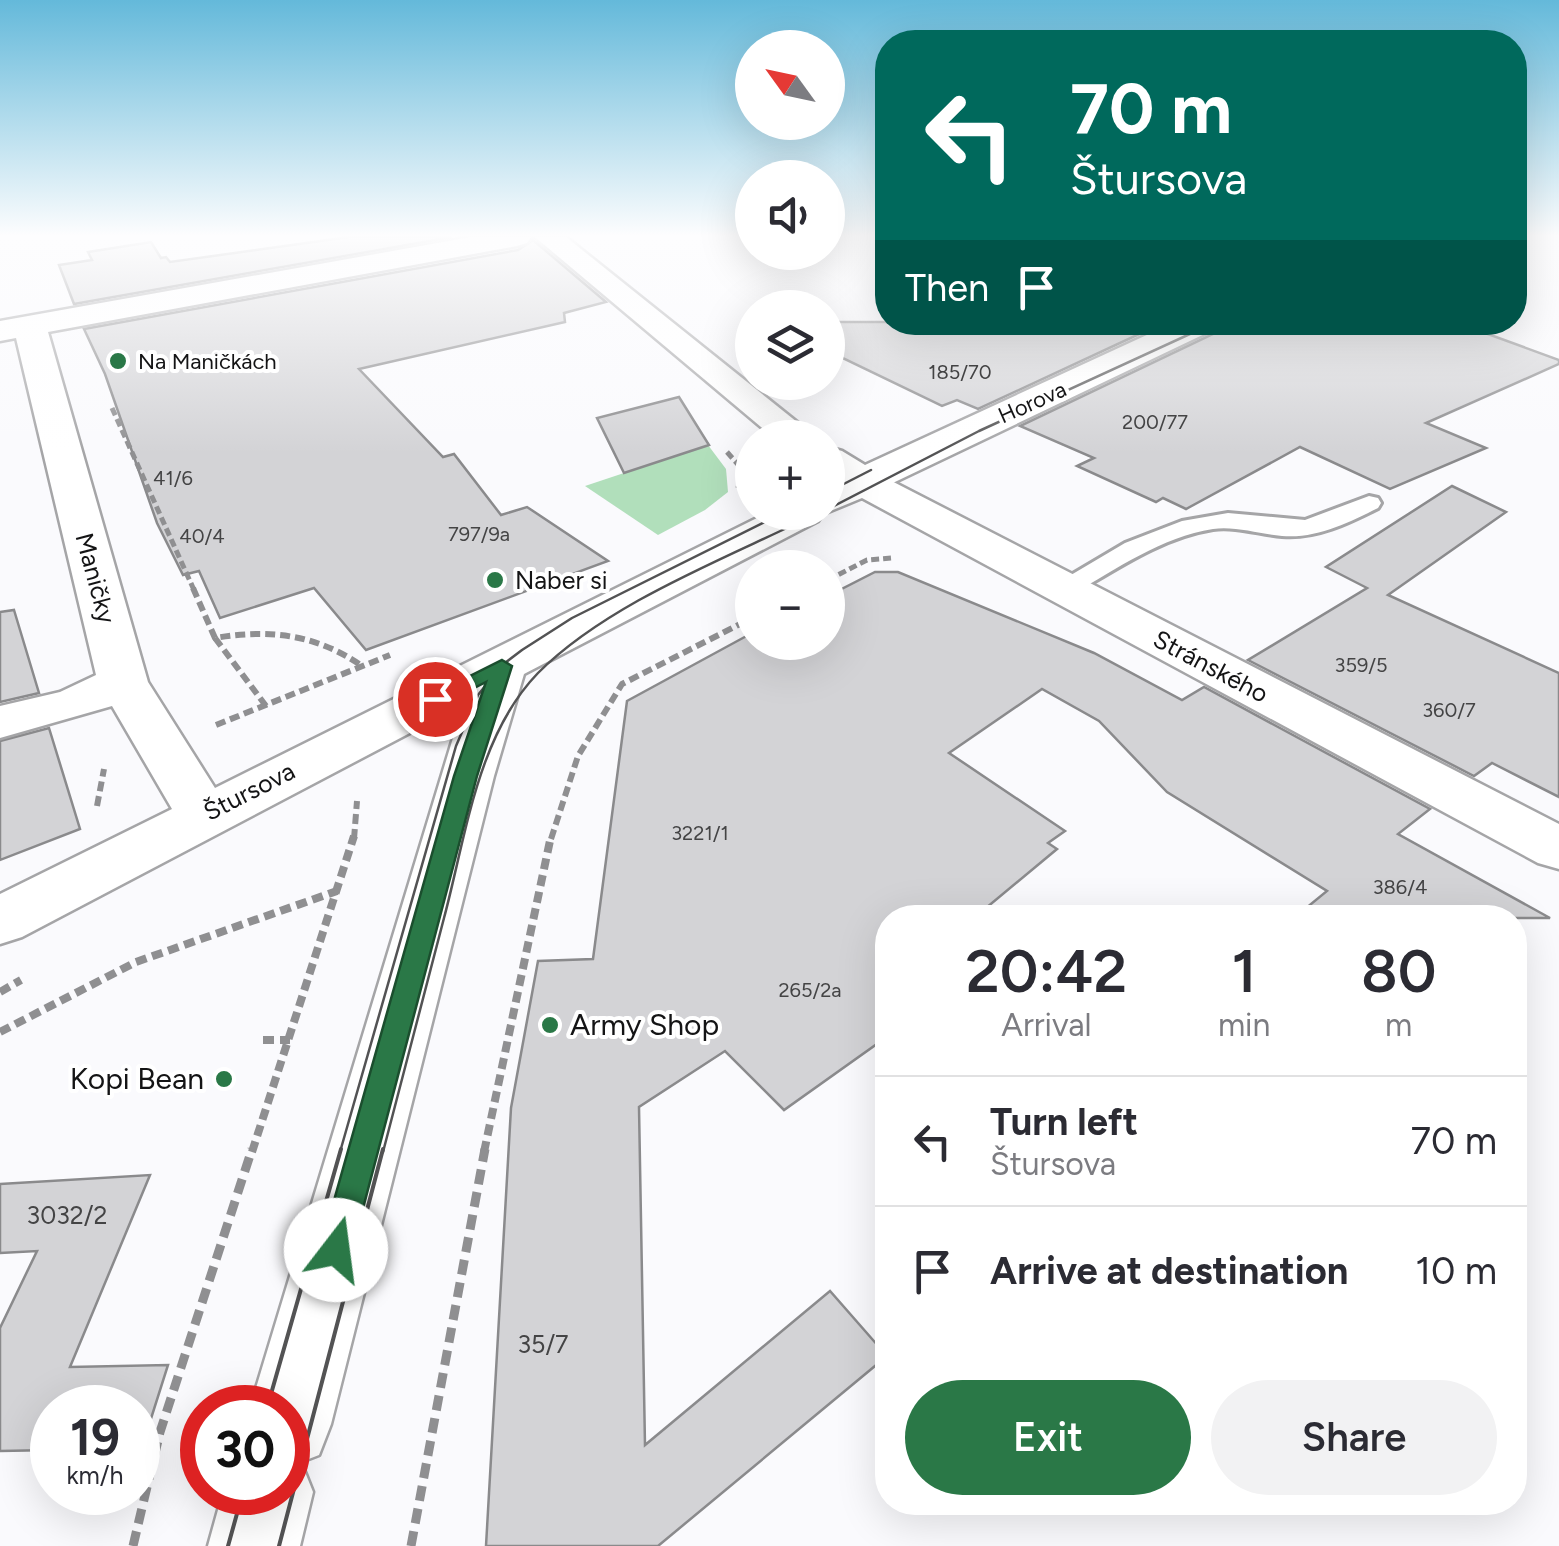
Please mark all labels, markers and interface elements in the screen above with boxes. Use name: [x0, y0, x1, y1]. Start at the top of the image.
north arrow: [735, 30, 845, 140]
map controls: [735, 30, 845, 660]
text: 70 m: [1070, 66, 1232, 151]
icon: left: [905, 70, 1035, 200]
text: Štursova: [1070, 151, 1247, 205]
button: sound: [735, 160, 845, 270]
icon: arrive: [1009, 260, 1064, 315]
text: Then: [905, 265, 989, 311]
button: layers: [735, 290, 845, 400]
place label: Na Maničkách: [138, 348, 277, 375]
marker: Na Maničkách: [107, 350, 129, 372]
house number: 185/70: [928, 360, 992, 384]
street label: Horova: [994, 376, 1070, 429]
house number: 200/77: [1122, 410, 1188, 434]
button: +: [735, 420, 845, 530]
house number: 41/6: [153, 466, 193, 490]
house number: 797/9a: [448, 522, 510, 546]
house number: 40/4: [179, 524, 225, 548]
street label: Maničky: [70, 529, 122, 627]
button: −: [735, 550, 845, 660]
place label: Naber si: [515, 565, 607, 595]
marker: Naber si: [484, 569, 506, 591]
street label: Stránského: [1149, 623, 1273, 709]
house number: 359/5: [1335, 653, 1387, 677]
pin: [393, 657, 478, 742]
icon: arrive: [408, 672, 463, 727]
house number: 360/7: [1422, 698, 1476, 722]
street label: Štursova: [198, 755, 300, 827]
house number: 3221/1: [671, 821, 729, 845]
house number: 386/4: [1373, 875, 1427, 899]
text: 20:42: [966, 935, 1127, 1007]
text: 1: [1232, 935, 1257, 1007]
text: 80: [1361, 935, 1436, 1007]
house number: 265/2a: [778, 978, 842, 1002]
place label: Army Shop: [570, 1006, 719, 1043]
text: Arrival: [1001, 1006, 1092, 1044]
text: min: [1218, 1006, 1270, 1044]
text: m: [1385, 1006, 1412, 1044]
marker: Army Shop: [539, 1014, 561, 1036]
place label: Kopi Bean: [70, 1060, 204, 1097]
marker: Kopi Bean: [213, 1068, 235, 1090]
text: Turn left: [990, 1099, 1138, 1145]
icon: left: [905, 1114, 960, 1169]
text: 70 m: [1411, 1118, 1497, 1164]
text: Štursova: [990, 1145, 1116, 1183]
position arrow: [284, 1198, 388, 1302]
house number: 3032/2: [27, 1200, 107, 1230]
icon: arrive: [905, 1244, 960, 1299]
text: Arrive at destination: [990, 1248, 1348, 1294]
text: 10 m: [1415, 1248, 1497, 1294]
house number: 35/7: [517, 1329, 569, 1359]
button: Exit: [905, 1380, 1191, 1495]
button: Share: [1211, 1380, 1497, 1495]
speed limit sign: 30: [180, 1385, 310, 1515]
text: 19: [70, 1407, 120, 1468]
text: km/h: [66, 1460, 124, 1490]

